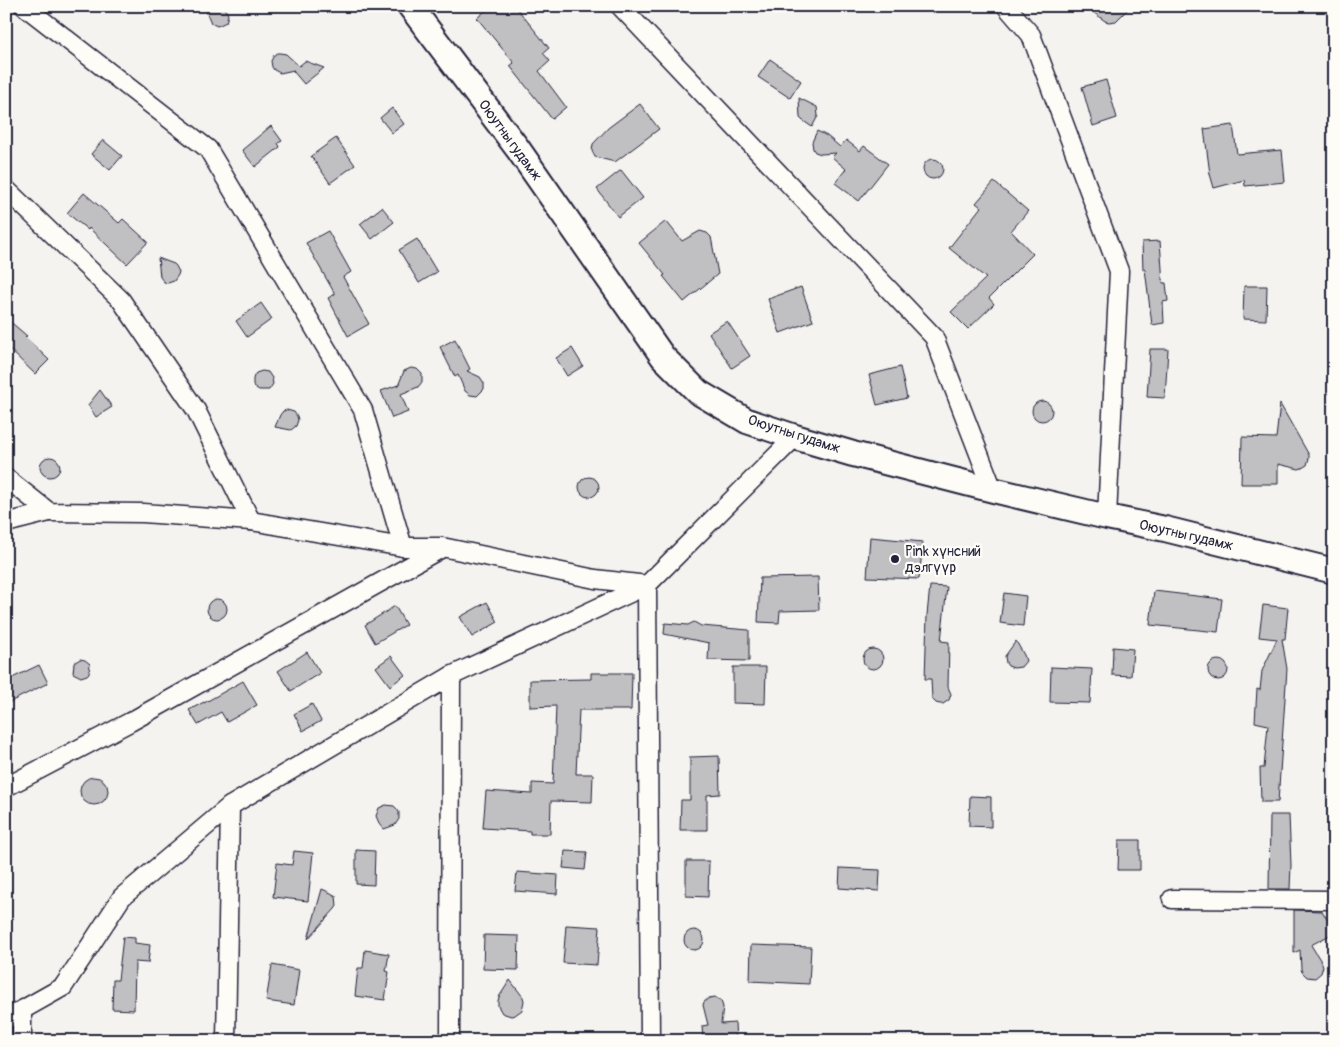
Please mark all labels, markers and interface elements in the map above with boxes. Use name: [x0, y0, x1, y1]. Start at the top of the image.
street label: Оюутны гудамж: [475, 96, 545, 184]
street label: Оюутны гудамж: [746, 411, 842, 457]
street label: Оюутны гудамж: [1137, 516, 1235, 554]
place label: Pink хүнсний дэлгүүр: [905, 543, 981, 576]
marker: Pink хүнсний дэлгүүр: [889, 553, 901, 565]

